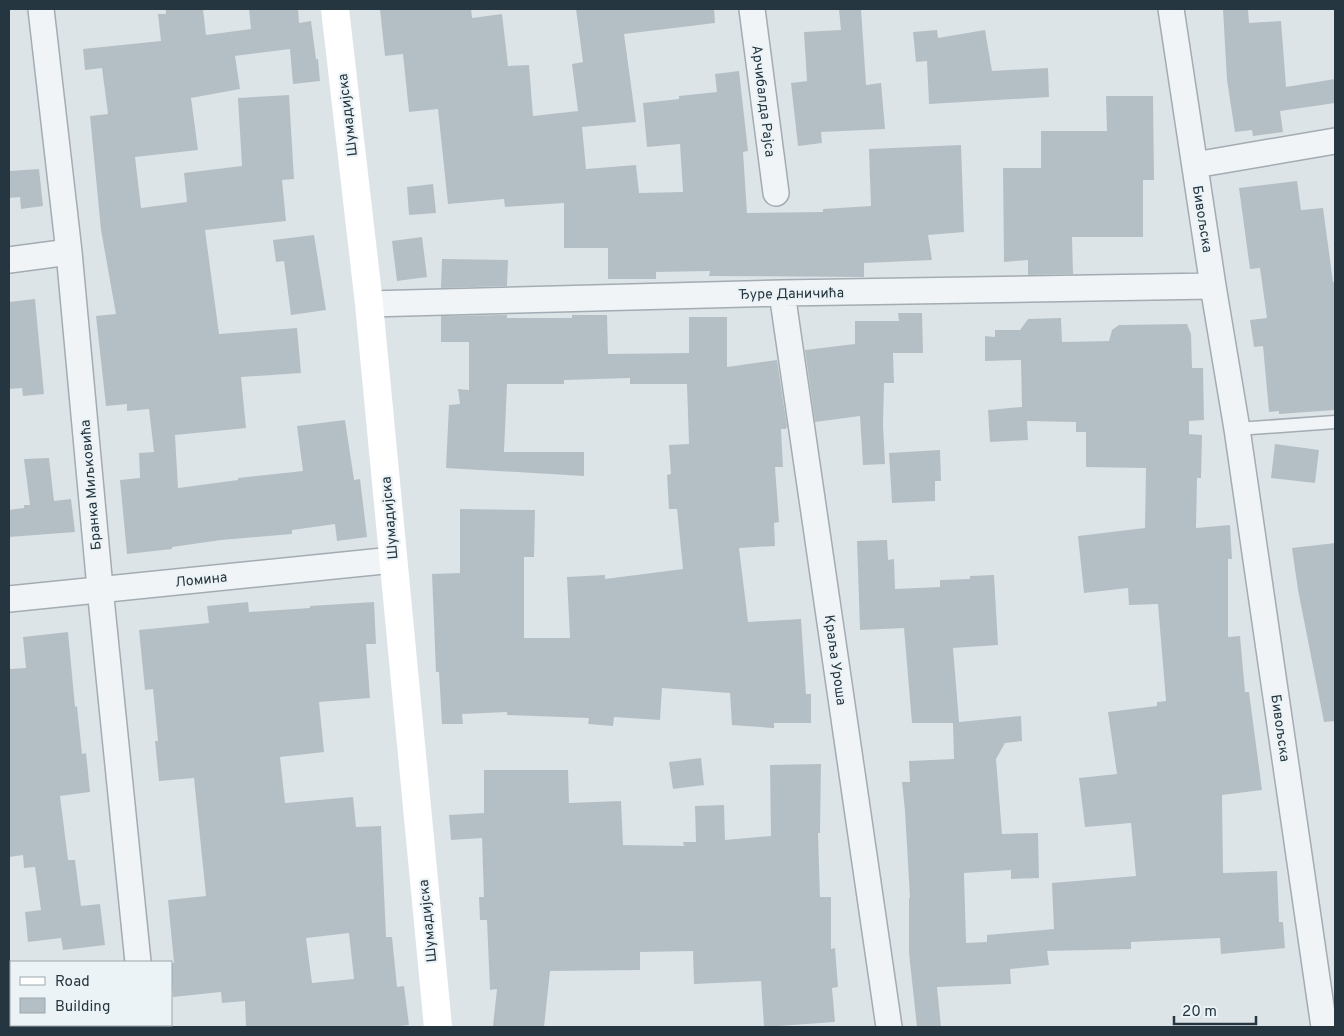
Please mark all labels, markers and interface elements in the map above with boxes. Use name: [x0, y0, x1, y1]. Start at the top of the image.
street label: Арчибалда Рајса: [747, 44, 778, 158]
street label: Шумадијска: [335, 72, 362, 157]
street label: Бивољска: [1188, 184, 1215, 254]
street label: Ђуре Даничића: [738, 285, 844, 304]
street label: Бранка Миљковића: [77, 419, 106, 551]
street label: Шумадијска: [378, 476, 403, 560]
street label: Ломина: [174, 569, 228, 592]
street label: Краља Уроша: [820, 614, 849, 706]
street label: Бивољска: [1266, 693, 1293, 763]
street label: Шумадијска: [416, 879, 441, 963]
legend: [10, 961, 172, 1026]
text: Road: [55, 973, 90, 992]
scale bar: [1174, 994, 1256, 1026]
text: Building: [55, 998, 110, 1017]
text: 20 m: [1182, 1003, 1217, 1022]

